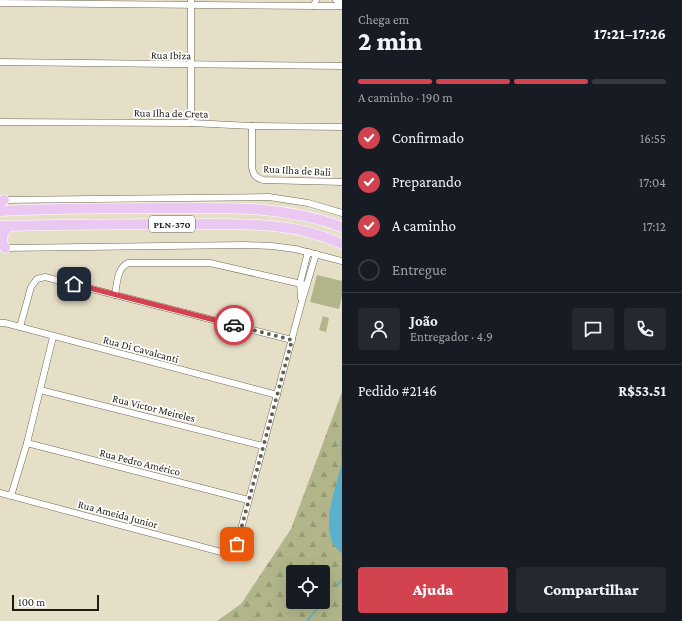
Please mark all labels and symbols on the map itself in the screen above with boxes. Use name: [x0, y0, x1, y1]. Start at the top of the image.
street label: Rua Ibiza: [151, 49, 191, 61]
street label: Rua Ilha de Creta: [134, 106, 208, 120]
street label: Rua Ilha de Bali: [263, 162, 331, 178]
road number: PLN-370: [149, 216, 195, 232]
pin: [57, 267, 91, 301]
courier: [214, 305, 254, 345]
street label: Rua Di Cavalcanti: [102, 333, 180, 365]
street label: Rua Victor Meireles: [111, 392, 197, 424]
street label: Rua Pedro Américo: [98, 446, 182, 478]
street label: Rua Ameida Junior: [77, 498, 159, 531]
pin: [220, 527, 254, 561]
scale bar: [12, 593, 99, 612]

